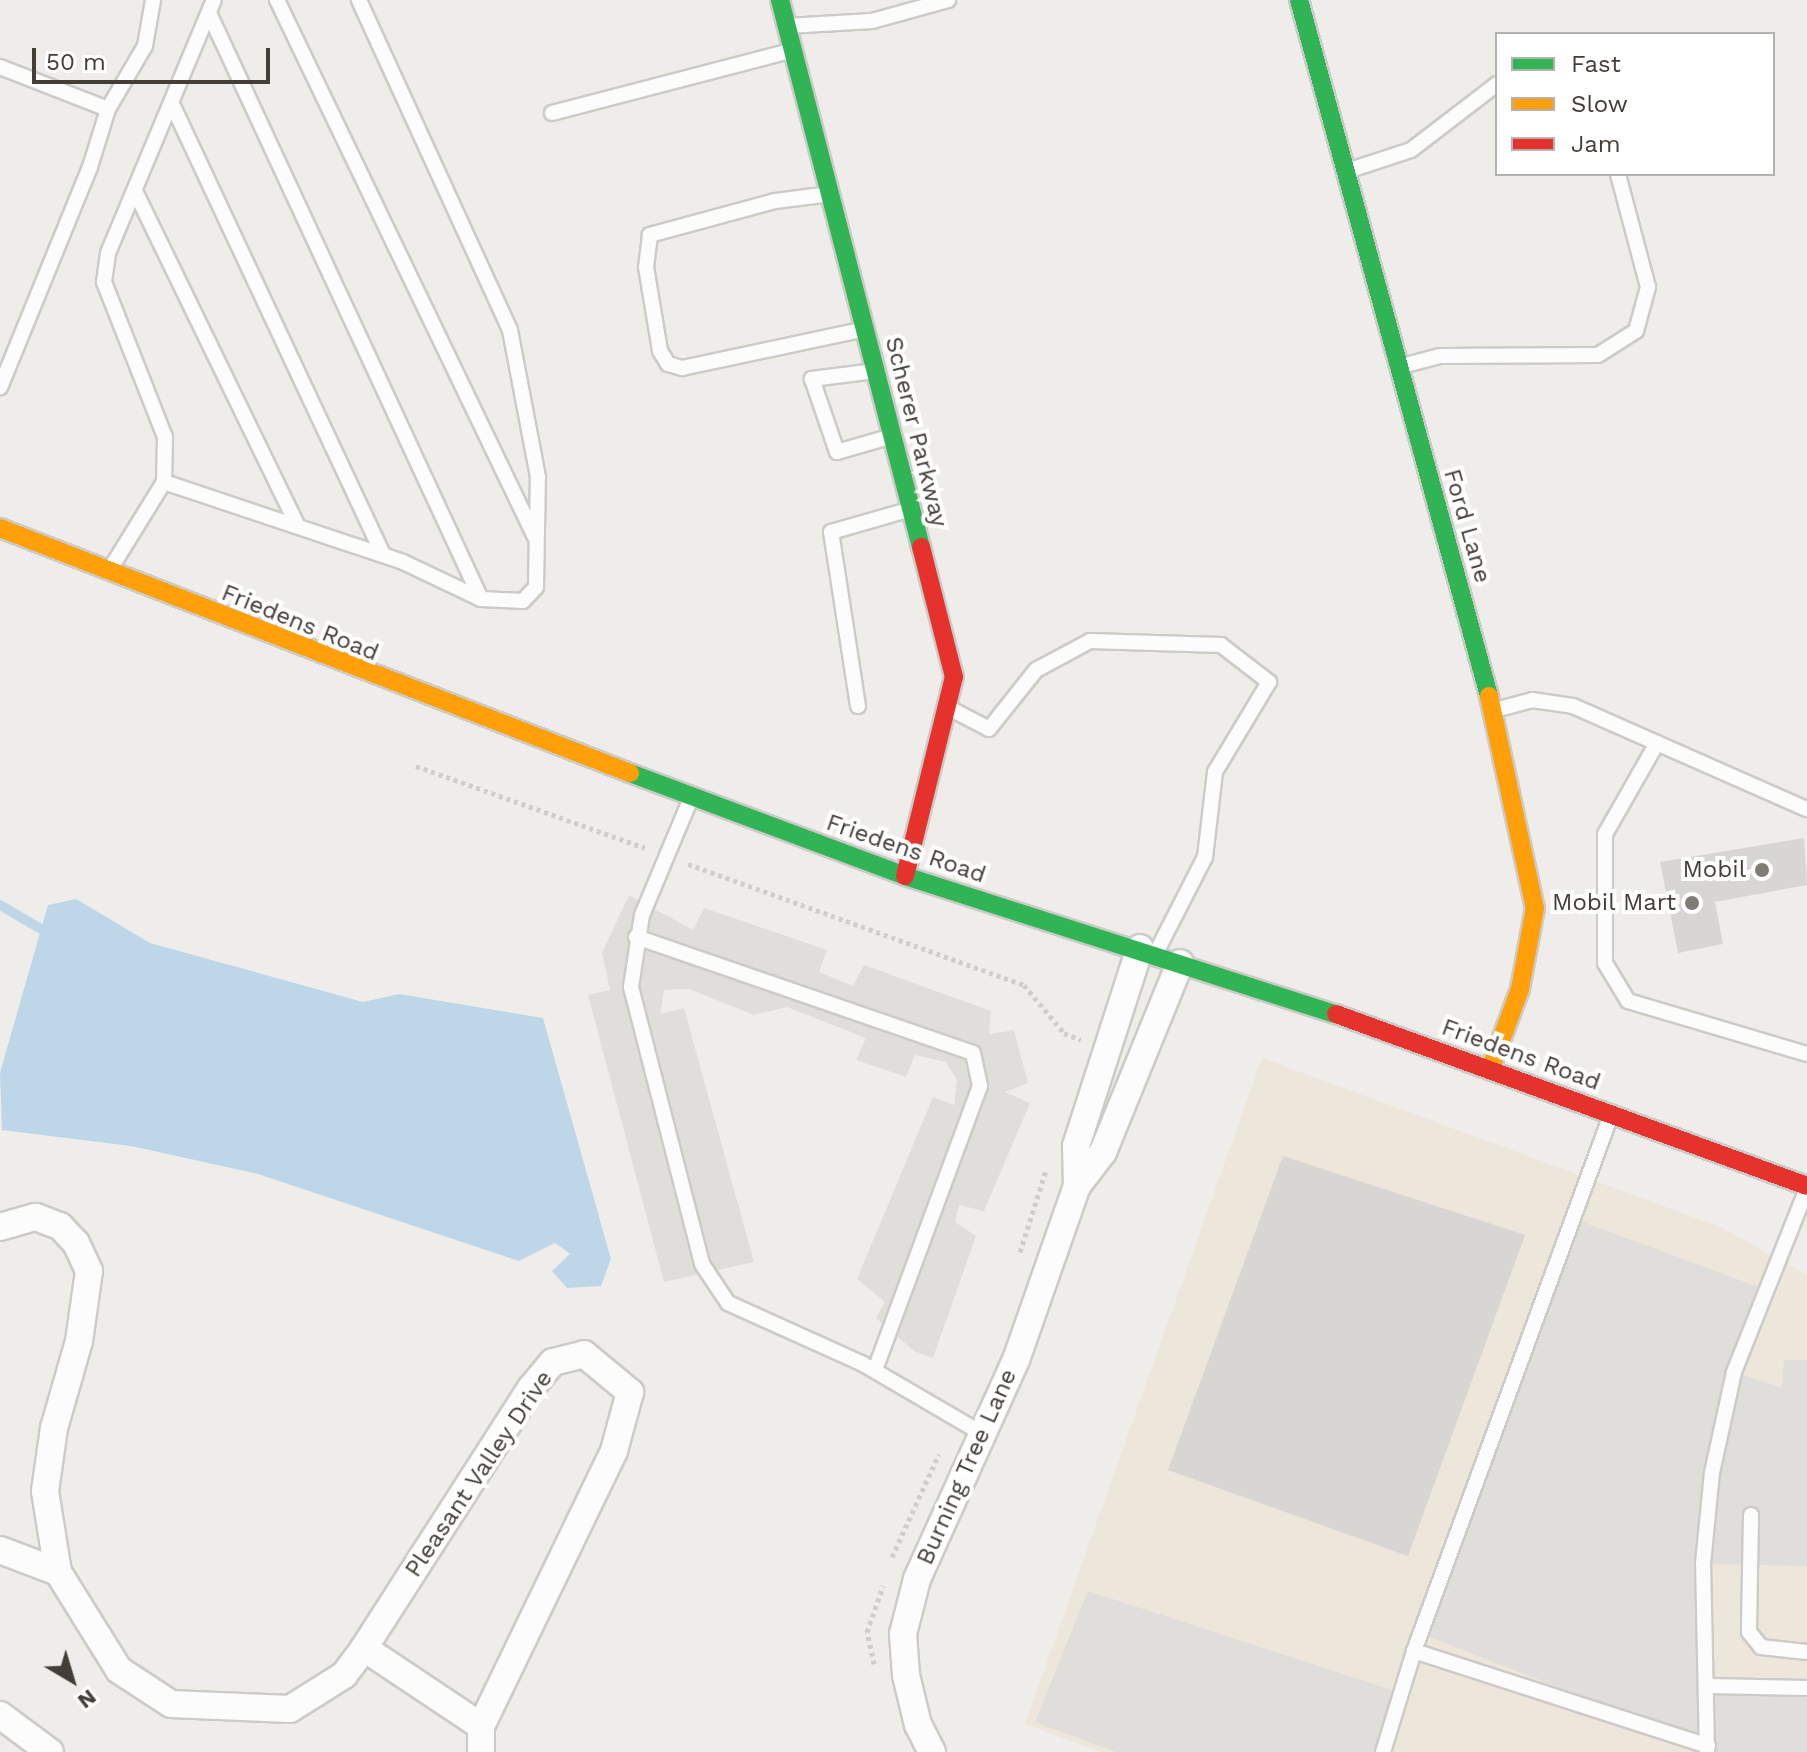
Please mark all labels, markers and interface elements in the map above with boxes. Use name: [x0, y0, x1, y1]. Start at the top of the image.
scale bar: [36, 32, 274, 82]
legend: [1495, 32, 1775, 176]
text: 50 m: [46, 48, 106, 76]
text: Fast: [1571, 50, 1621, 78]
text: Slow: [1571, 90, 1628, 118]
text: Jam: [1571, 130, 1621, 158]
street label: Scherer Parkway: [878, 334, 954, 530]
street label: Ford Lane: [1437, 466, 1497, 586]
street label: Friedens Road: [217, 578, 383, 668]
street label: Friedens Road: [822, 808, 990, 890]
place label: Mobil: [1683, 856, 1746, 884]
marker: Mobil: [1753, 861, 1771, 879]
place label: Mobil Mart: [1551, 889, 1676, 917]
marker: Mobil Mart: [1683, 894, 1701, 912]
street label: Friedens Road: [1438, 1013, 1604, 1097]
street label: Burning Tree Lane: [911, 1364, 1023, 1570]
street label: Pleasant Valley Drive: [399, 1365, 559, 1583]
north arrow: [32, 1640, 112, 1720]
text: N: [73, 1684, 101, 1714]

